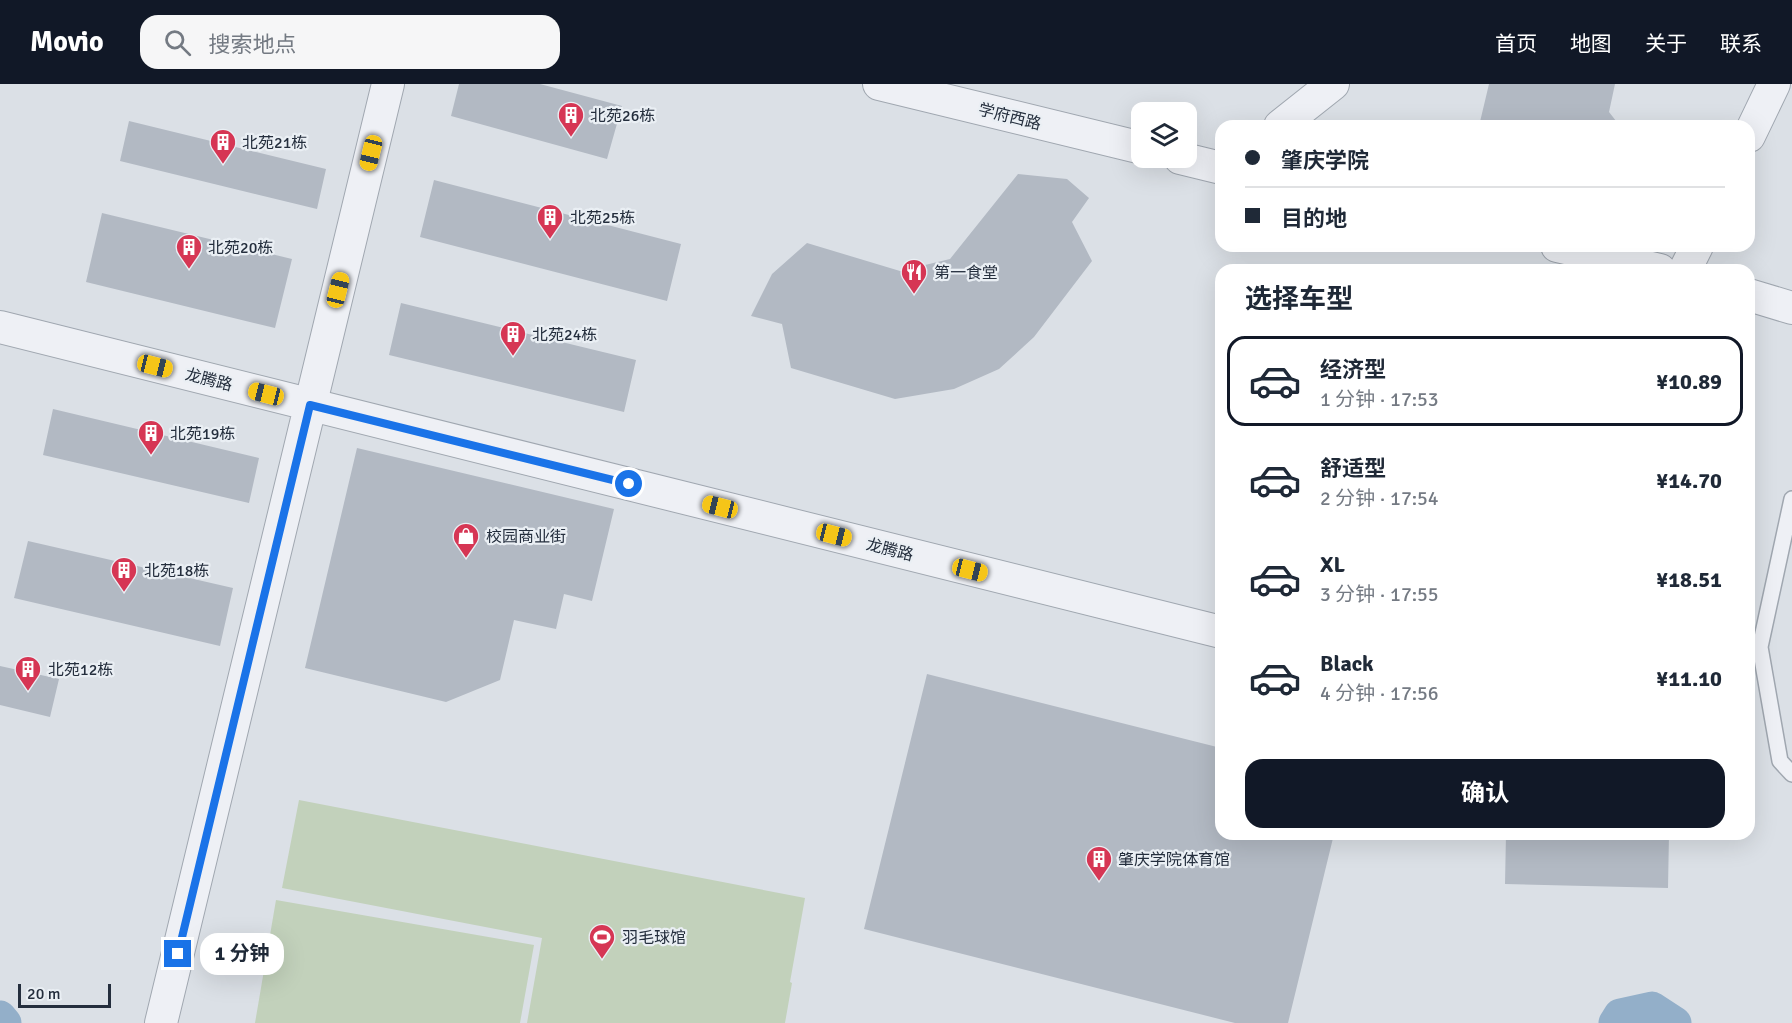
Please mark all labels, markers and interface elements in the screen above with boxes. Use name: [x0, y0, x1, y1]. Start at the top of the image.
search box: [140, 15, 560, 69]
text: Movio: [30, 25, 104, 59]
icon: search: [161, 26, 194, 59]
text: 搜索地点: [209, 31, 297, 58]
text: 首页: [1495, 31, 1537, 57]
text: 地图: [1570, 31, 1612, 57]
text: 关于: [1645, 31, 1687, 57]
text: 联系: [1720, 31, 1762, 57]
building icon: 北苑26栋: [556, 100, 586, 138]
street label: 学府西路: [976, 100, 1043, 134]
map controls: [1131, 102, 1197, 168]
button: layers: [1131, 102, 1197, 168]
place label: 北苑26栋: [590, 106, 655, 126]
building icon: 北苑21栋: [208, 127, 238, 165]
place label: 北苑21栋: [242, 133, 307, 153]
car: [358, 133, 384, 173]
text: 肇庆学院: [1281, 147, 1369, 174]
building icon: 北苑25栋: [535, 202, 565, 240]
text: 目的地: [1281, 205, 1347, 232]
place label: 北苑25栋: [570, 208, 635, 228]
building icon: 北苑20栋: [174, 232, 204, 270]
place label: 北苑20栋: [208, 238, 273, 258]
restaurant icon: 第一食堂: [899, 257, 929, 295]
place label: 第一食堂: [934, 263, 998, 283]
car: [325, 270, 351, 310]
text: 选择车型: [1245, 283, 1353, 316]
building icon: 北苑24栋: [498, 319, 528, 357]
place label: 北苑24栋: [532, 325, 597, 345]
car: [135, 353, 175, 379]
icon: car: [1248, 354, 1302, 408]
text: 经济型: [1320, 356, 1386, 383]
street label: 龙腾路: [183, 364, 234, 395]
text: ¥10.89: [1656, 368, 1722, 395]
car: [246, 381, 286, 407]
text: 1 分钟 · 17:53: [1320, 387, 1439, 412]
building icon: 北苑19栋: [136, 418, 166, 456]
place label: 北苑19栋: [170, 424, 235, 444]
icon: car: [1248, 453, 1302, 507]
text: 舒适型: [1320, 455, 1386, 482]
text: ¥14.70: [1656, 467, 1722, 494]
route start: [615, 470, 642, 497]
text: 2 分钟 · 17:54: [1320, 486, 1439, 511]
car: [700, 494, 740, 520]
shop icon: 校园商业街: [451, 521, 481, 559]
car: [814, 522, 854, 548]
place label: 校园商业街: [486, 527, 566, 547]
street label: 龙腾路: [864, 534, 915, 565]
text: XL: [1320, 551, 1345, 578]
icon: car: [1248, 552, 1302, 606]
building icon: 北苑18栋: [109, 555, 139, 593]
car: [950, 557, 990, 583]
place label: 北苑18栋: [144, 561, 209, 581]
text: ¥18.51: [1656, 566, 1722, 593]
text: 3 分钟 · 17:55: [1320, 582, 1439, 607]
text: Black: [1320, 650, 1374, 677]
icon: car: [1248, 651, 1302, 705]
building icon: 北苑12栋: [13, 654, 43, 692]
place label: 北苑12栋: [48, 660, 113, 680]
text: ¥11.10: [1656, 665, 1722, 692]
text: 4 分钟 · 17:56: [1320, 681, 1439, 706]
button: 确认: [1245, 759, 1725, 828]
building icon: 肇庆学院体育馆: [1084, 844, 1114, 882]
place label: 肇庆学院体育馆: [1118, 850, 1230, 870]
sports icon: 羽毛球馆: [587, 922, 617, 960]
place label: 羽毛球馆: [622, 928, 686, 948]
callout: 1 分钟: [199, 933, 283, 975]
route end: [164, 940, 191, 967]
text: 1 分钟: [214, 941, 270, 966]
scale bar: [18, 981, 111, 1008]
text: 20 m: [27, 984, 61, 1004]

